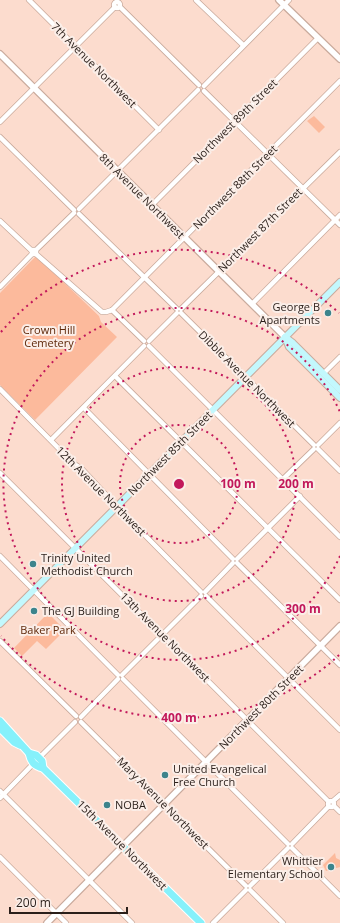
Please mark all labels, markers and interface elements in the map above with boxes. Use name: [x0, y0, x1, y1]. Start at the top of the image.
street label: 7th Avenue Northwest: [48, 19, 140, 111]
street label: Northwest 89th Street: [189, 75, 280, 166]
street label: Northwest 88th Street: [189, 141, 280, 232]
street label: 8th Avenue Northwest: [96, 150, 188, 242]
street label: Northwest 87th Street: [214, 184, 305, 275]
place label: George B Apartments: [260, 299, 320, 327]
marker: George B Apartments: [323, 308, 333, 318]
park label: Crown Hill Cemetery: [23, 322, 75, 350]
street label: Dibble Avenue Northwest: [196, 327, 299, 430]
street label: Northwest 85th Street: [124, 407, 215, 498]
street label: 12th Avenue Northwest: [53, 442, 150, 539]
text: 100 m: [220, 475, 256, 492]
text: 200 m: [278, 475, 314, 492]
centre of rings: [172, 477, 186, 491]
place label: Trinity United Methodist Church: [41, 550, 133, 578]
marker: Trinity United Methodist Church: [28, 559, 38, 569]
street label: 13th Avenue Northwest: [117, 588, 214, 685]
text: 300 m: [285, 600, 321, 617]
place label: The GJ Building: [42, 603, 119, 618]
marker: The GJ Building: [29, 606, 39, 616]
park label: Baker Park: [20, 622, 76, 637]
street label: Northwest 80th Street: [215, 661, 306, 752]
text: 400 m: [161, 709, 197, 726]
street label: Mary Avenue Northwest: [114, 754, 213, 852]
place label: United Evangelical Free Church: [173, 761, 267, 789]
marker: United Evangelical Free Church: [160, 770, 170, 780]
street label: 15th Avenue Northwest: [74, 796, 171, 893]
place label: NOBA: [115, 797, 146, 812]
marker: NOBA: [102, 800, 112, 810]
place label: Whittier Elementary School: [228, 853, 323, 881]
marker: Whittier Elementary School: [326, 862, 336, 872]
scale bar: [10, 889, 127, 915]
text: 200 m: [16, 894, 51, 911]

